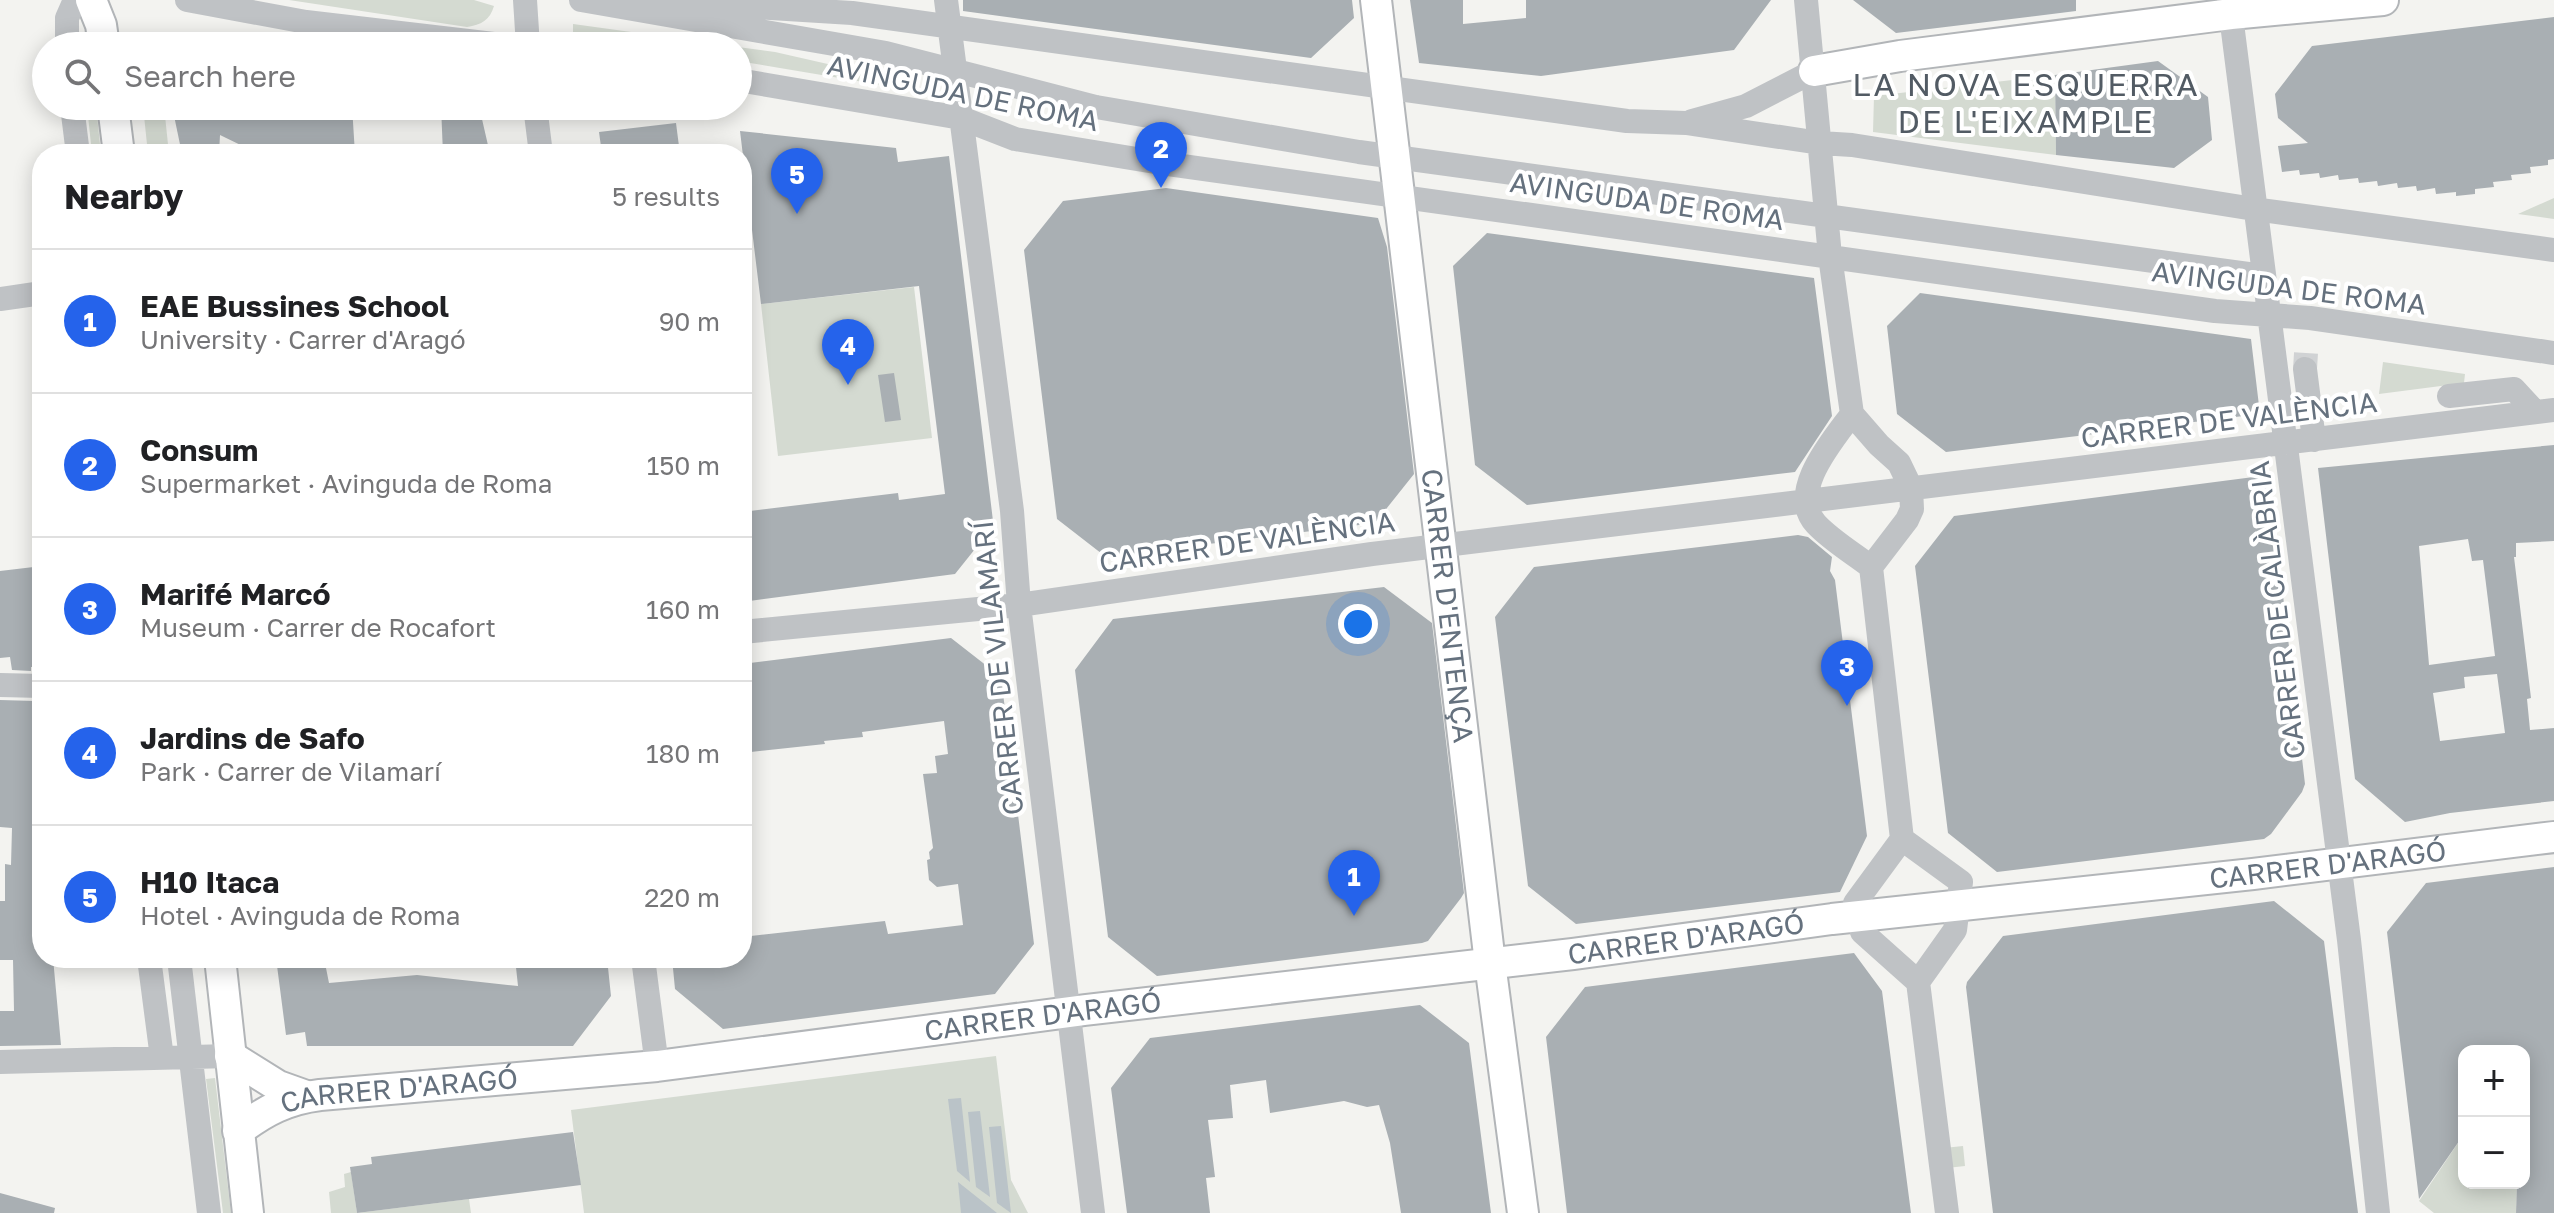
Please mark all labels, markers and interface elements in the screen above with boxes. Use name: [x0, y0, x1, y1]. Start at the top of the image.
search box: [32, 32, 752, 120]
street label: AVINGUDA DE ROMA: [825, 48, 1102, 137]
icon: search: [60, 54, 104, 98]
text: Search here: [124, 58, 296, 94]
district label: LA NOVA ESQUERRA DE L'EIXAMPLE: [1852, 65, 2200, 140]
pin: 2: [1135, 122, 1187, 188]
pin: 5: [771, 148, 823, 214]
street label: AVINGUDA DE ROMA: [1508, 165, 1786, 236]
text: Nearby: [64, 176, 184, 216]
text: 5 results: [612, 181, 720, 212]
street label: AVINGUDA DE ROMA: [2150, 254, 2428, 321]
text: EAE Bussines School: [140, 288, 449, 324]
text: 1: [83, 306, 97, 337]
text: 90 m: [659, 306, 720, 337]
pin: 4: [822, 319, 874, 385]
text: University · Carrer d'Aragó: [140, 324, 466, 355]
street label: CARRER DE VALÈNCIA: [2079, 385, 2379, 454]
text: Consum: [140, 432, 258, 468]
text: 2: [82, 450, 98, 481]
text: 150 m: [647, 450, 720, 481]
street label: CARRER DE CALÀBRIA: [2242, 459, 2311, 761]
street label: CARRER D'ENTENÇA: [1416, 467, 1481, 745]
text: Supermarket · Avinguda de Roma: [140, 468, 552, 499]
street label: CARRER DE VALÈNCIA: [1097, 504, 1397, 579]
street label: CARRER DE VILAMARÍ: [966, 518, 1029, 817]
text: Marifé Marcó: [140, 576, 331, 612]
text: 3: [82, 594, 98, 625]
text: 160 m: [646, 594, 720, 625]
your location: [1338, 604, 1378, 644]
text: Museum · Carrer de Rocafort: [140, 612, 496, 643]
pin: 3: [1821, 640, 1873, 706]
text: Jardins de Safo: [140, 720, 365, 756]
text: 4: [82, 738, 98, 769]
text: 180 m: [646, 738, 720, 769]
text: Park · Carrer de Vilamarí: [140, 756, 441, 787]
street label: CARRER D'ARAGÓ: [2208, 833, 2448, 895]
pin: 1: [1328, 850, 1380, 916]
text: H10 Itaca: [140, 864, 280, 900]
text: 5: [82, 882, 98, 913]
text: 220 m: [644, 882, 720, 913]
text: Hotel · Avinguda de Roma: [140, 900, 461, 931]
street label: CARRER D'ARAGÓ: [1566, 906, 1806, 971]
street label: CARRER D'ARAGÓ: [922, 984, 1163, 1047]
map controls: [2458, 1045, 2530, 1189]
button: +: [2458, 1045, 2530, 1117]
street label: CARRER D'ARAGÓ: [276, 1061, 519, 1120]
button: −: [2458, 1117, 2530, 1189]

